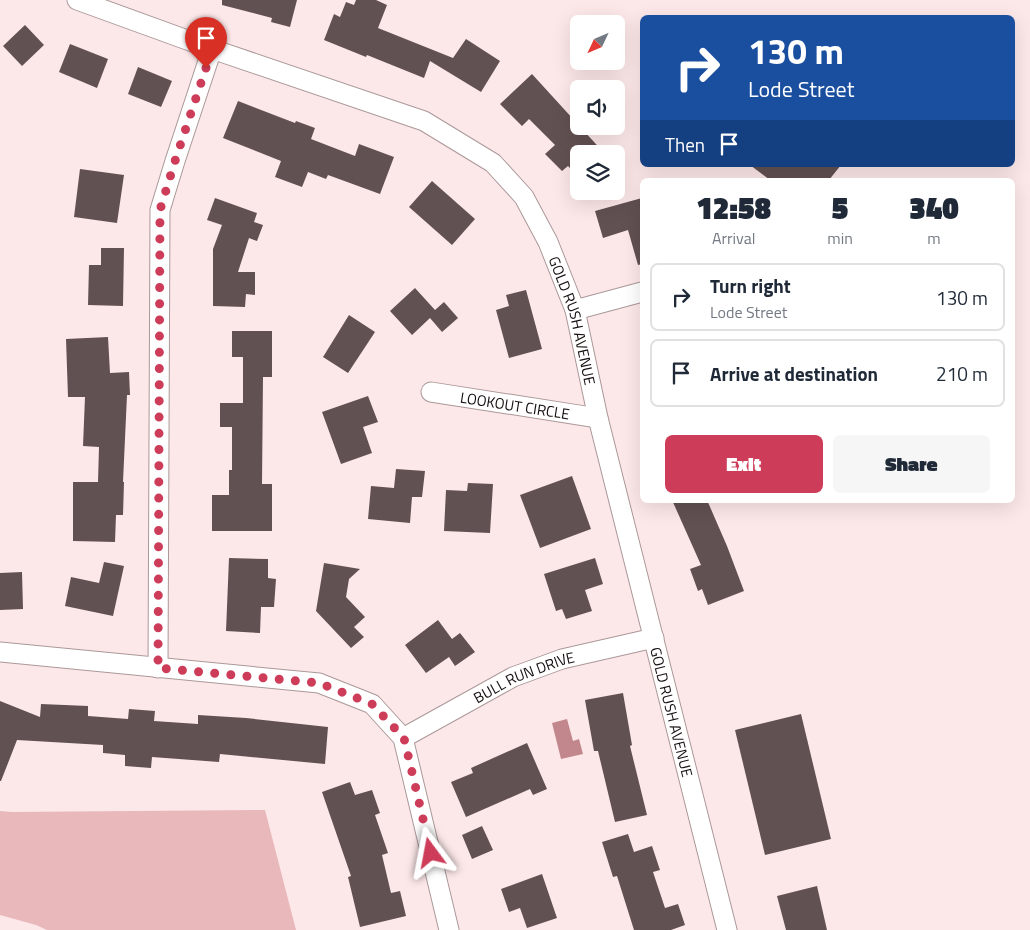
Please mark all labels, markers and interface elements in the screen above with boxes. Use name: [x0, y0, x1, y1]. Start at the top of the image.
north arrow: [570, 15, 625, 70]
map controls: [570, 15, 625, 200]
pin: [185, 17, 227, 68]
icon: arrive: [192, 24, 220, 52]
text: 130 m: [748, 24, 844, 78]
icon: right: [665, 35, 730, 100]
text: Lode Street: [748, 72, 854, 106]
button: sound: [570, 80, 625, 135]
text: Then: [665, 130, 705, 159]
icon: arrive: [715, 130, 743, 158]
button: layers: [570, 145, 625, 200]
text: 12:58: [696, 185, 771, 231]
text: 5: [832, 185, 848, 231]
text: 340: [909, 185, 959, 231]
text: Arrival: [712, 226, 755, 250]
text: min: [827, 226, 853, 250]
text: m: [927, 226, 941, 250]
street label: GOLD RUSH AVENUE: [543, 253, 602, 387]
text: Turn right: [710, 271, 791, 300]
icon: right: [667, 283, 695, 311]
text: 130 m: [936, 283, 988, 312]
text: Lode Street: [710, 300, 787, 324]
icon: arrive: [667, 359, 695, 387]
text: Arrive at destination: [710, 359, 878, 388]
text: 210 m: [936, 359, 988, 388]
street label: LOOKOUT CIRCLE: [459, 385, 571, 425]
button: Exit: [665, 435, 823, 493]
button: Share: [833, 435, 990, 493]
street label: GOLD RUSH AVENUE: [645, 644, 700, 779]
street label: BULL RUN DRIVE: [469, 645, 577, 708]
position arrow: [404, 826, 456, 878]

